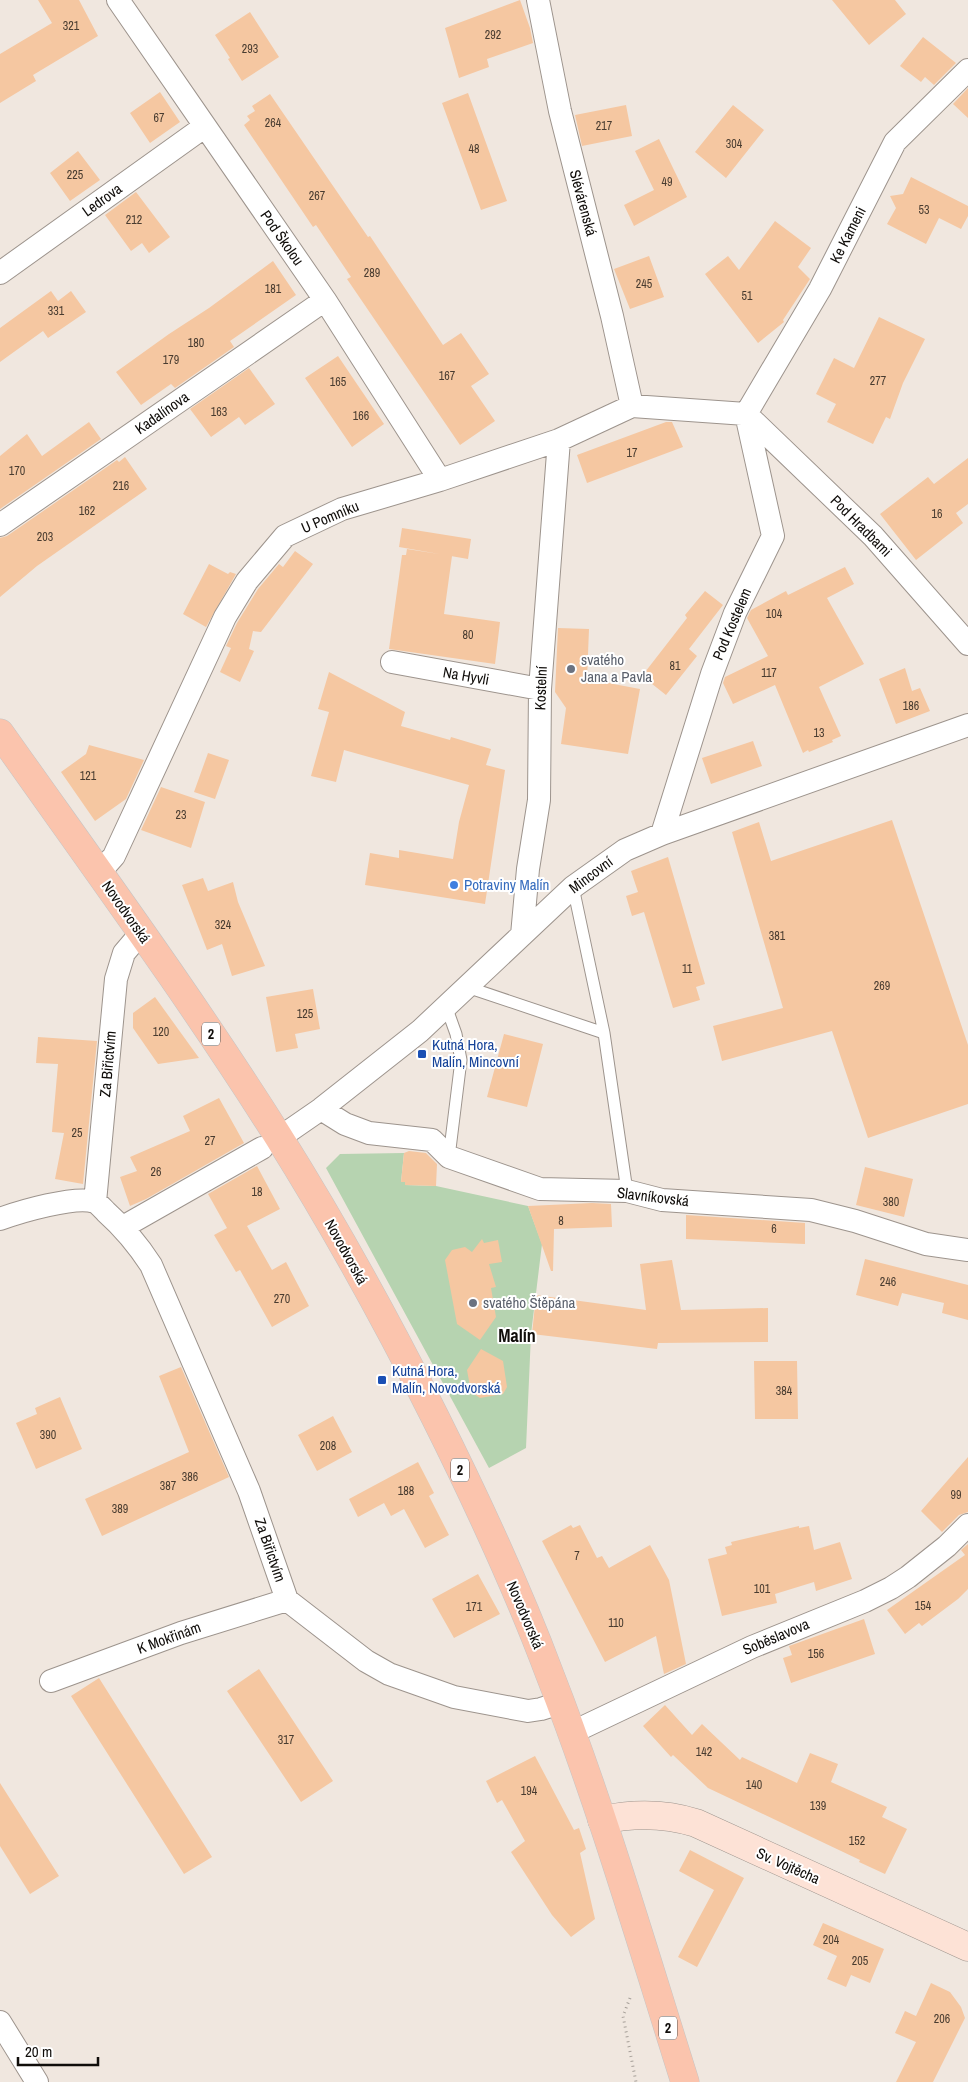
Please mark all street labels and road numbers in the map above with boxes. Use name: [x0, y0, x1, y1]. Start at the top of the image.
street label: Slévárenská: [565, 167, 602, 238]
street label: Ledrova: [78, 178, 126, 221]
street label: Ke Kameni: [824, 203, 871, 267]
street label: Pod Školou: [256, 206, 309, 270]
street label: Kadalínova: [130, 386, 193, 439]
street label: Pod Hradbami: [826, 490, 897, 561]
street label: U Pomníku: [298, 495, 362, 538]
street label: Pod Kostelem: [707, 584, 756, 663]
street label: Na Hyvli: [441, 661, 491, 690]
street label: Kostelní: [529, 665, 552, 711]
street label: Mincovní: [564, 851, 617, 898]
street label: Novodvorská: [97, 876, 156, 947]
road number: 2: [202, 1022, 220, 1046]
street label: Za Biřictvím: [94, 1030, 121, 1098]
street label: Slavníkovská: [616, 1182, 690, 1211]
street label: Novodvorská: [320, 1215, 373, 1288]
road number: 2: [451, 1458, 469, 1482]
street label: Za Biřictvím: [250, 1515, 291, 1585]
street label: Novodvorská: [502, 1578, 549, 1652]
street label: Soběslavova: [739, 1613, 812, 1660]
street label: K Mokřinám: [134, 1616, 204, 1659]
street label: Sv. Vojtěcha: [753, 1842, 823, 1889]
road number: 2: [659, 2016, 677, 2040]

